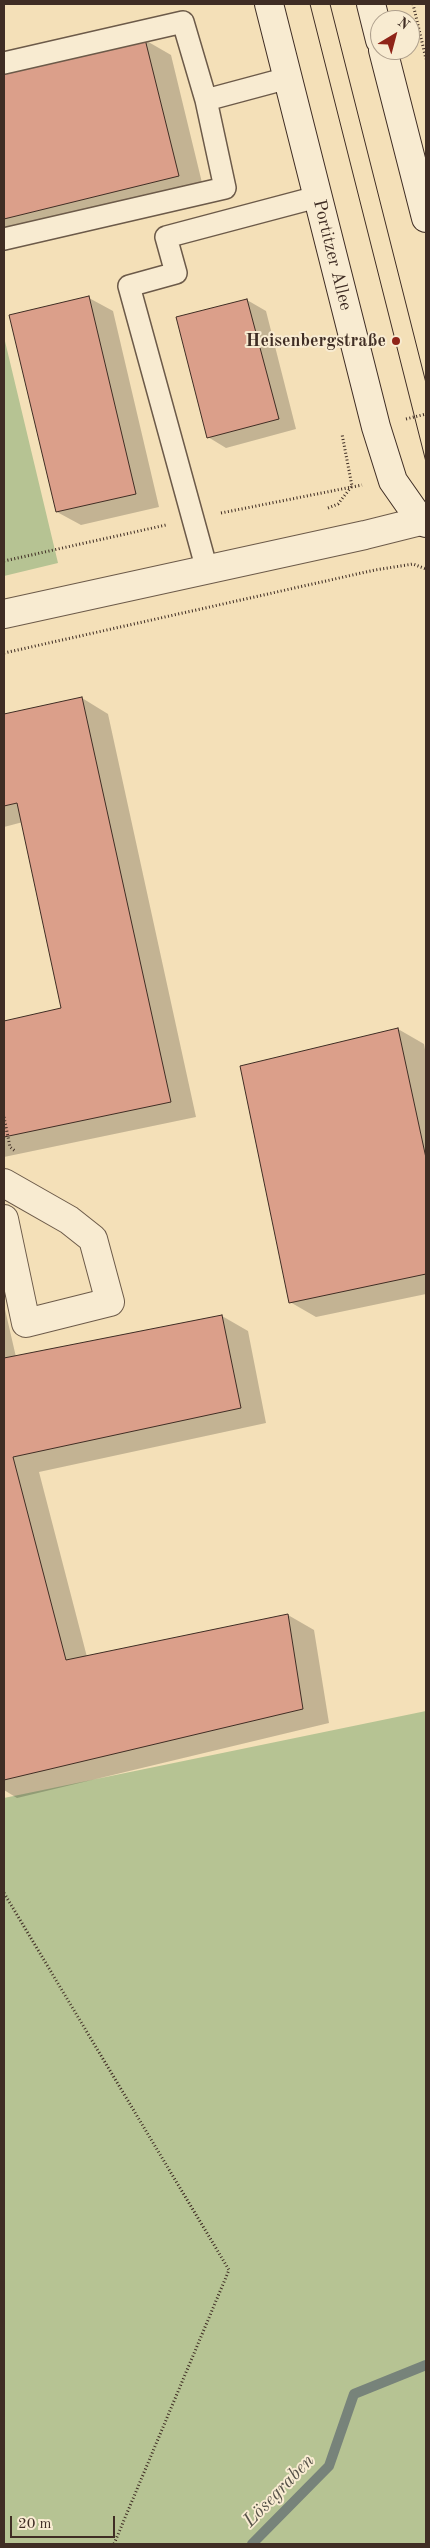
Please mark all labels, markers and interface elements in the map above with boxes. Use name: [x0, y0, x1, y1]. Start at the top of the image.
north arrow: [370, 10, 420, 60]
text: N: [395, 15, 412, 33]
street label: Portitzer Allee: [308, 197, 356, 313]
place label: Heisenbergstraße: [246, 330, 386, 352]
marker: Heisenbergstraße: [390, 335, 402, 347]
water label: Lösegraben: [239, 2450, 319, 2532]
scale bar: [12, 2506, 118, 2538]
text: 20 m: [18, 2517, 52, 2532]

